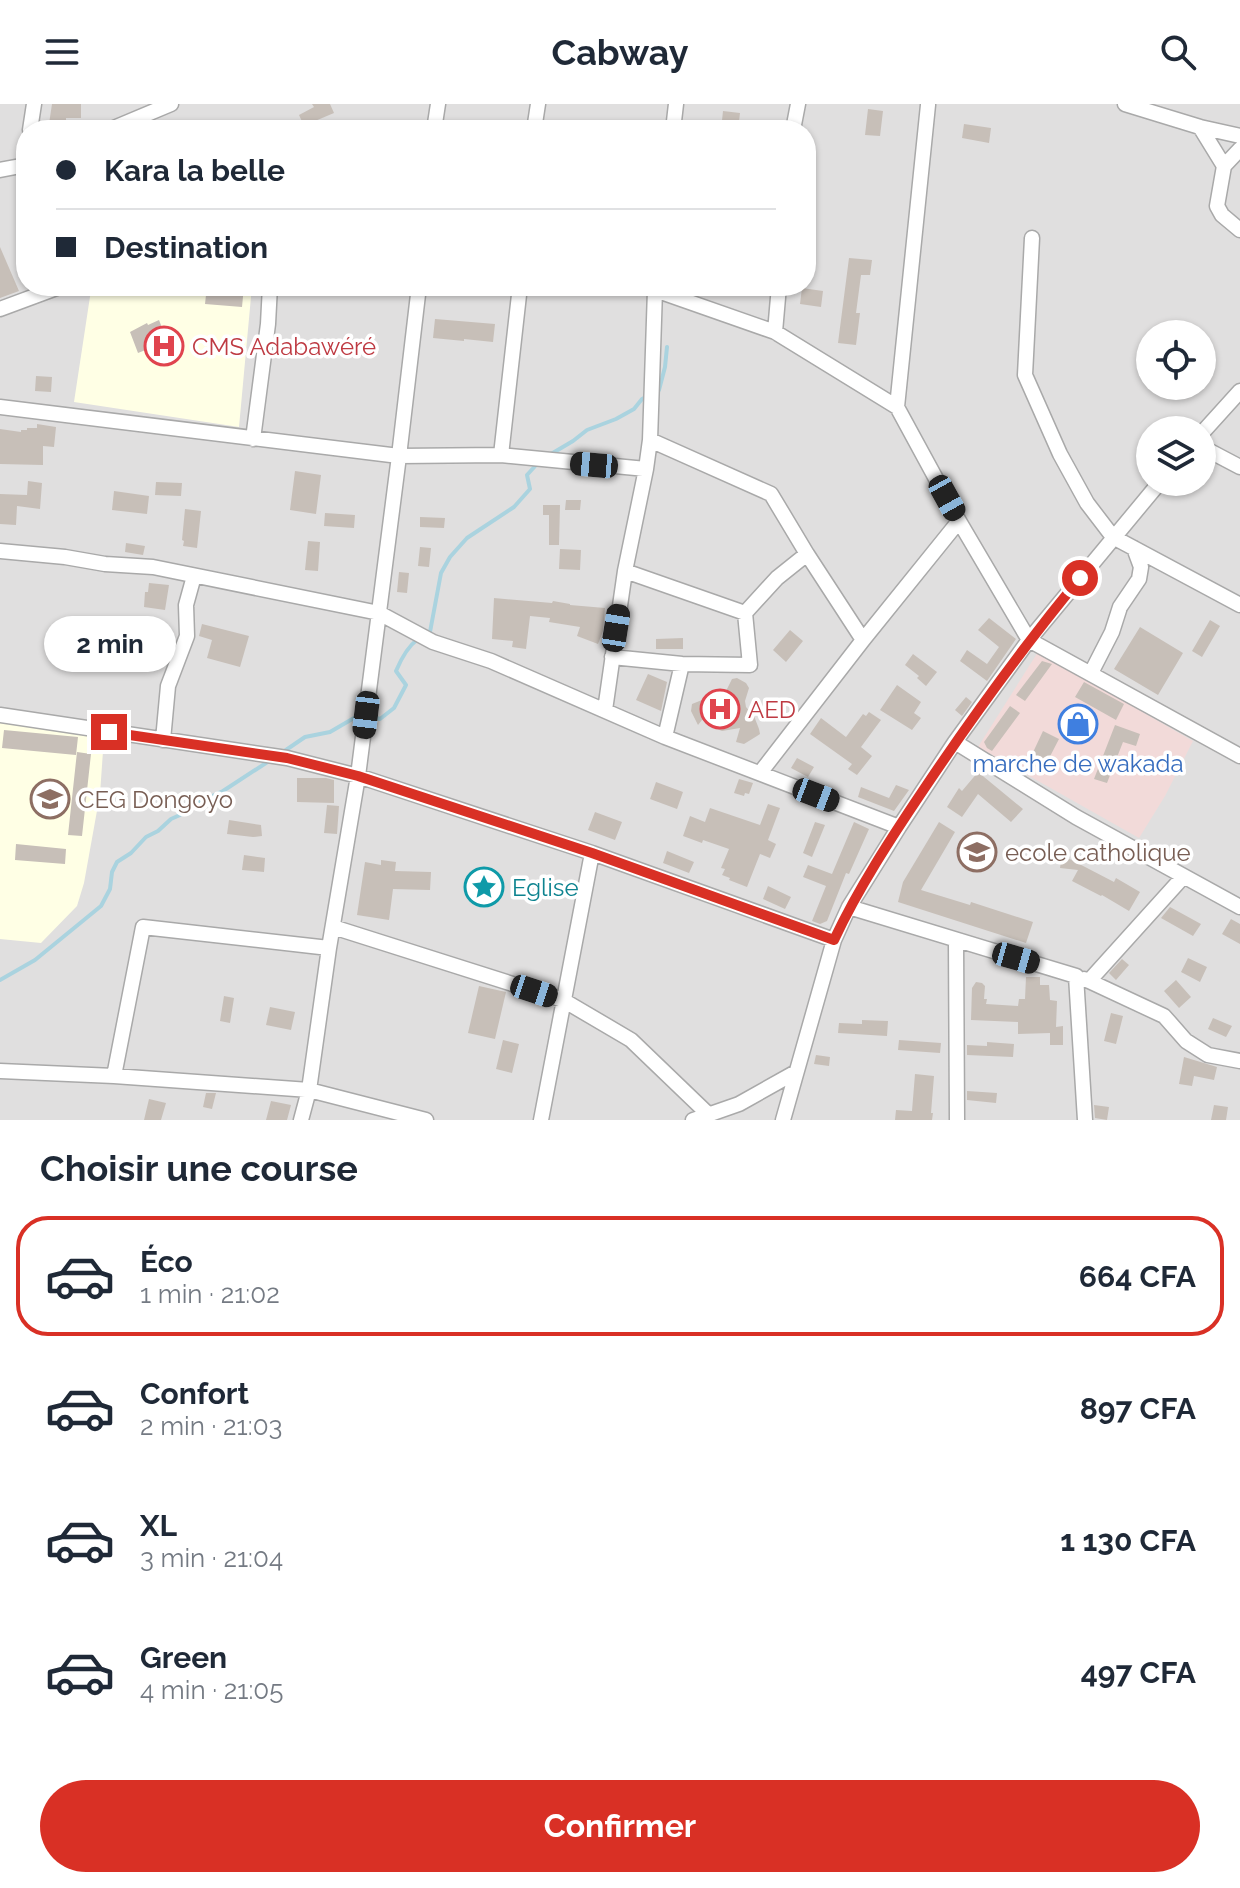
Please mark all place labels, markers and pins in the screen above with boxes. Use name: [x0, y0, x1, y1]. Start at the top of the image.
hospital icon: CMS Adabawéré: [143, 325, 185, 367]
place label: CMS Adabawéré: [192, 332, 376, 361]
hospital icon: AED: [699, 688, 741, 730]
place label: AED: [748, 695, 796, 724]
shop icon: marche de wakada: [1057, 703, 1099, 745]
place label: marche de wakada: [972, 749, 1184, 778]
school or university icon: CEG Dongoyo: [29, 778, 71, 820]
place label: CEG Dongoyo: [78, 785, 233, 814]
school or university icon: ecole catholique: [956, 831, 998, 873]
place label: ecole catholique: [1005, 838, 1191, 867]
place icon: Eglise: [463, 866, 505, 908]
place label: Eglise: [512, 873, 579, 902]

